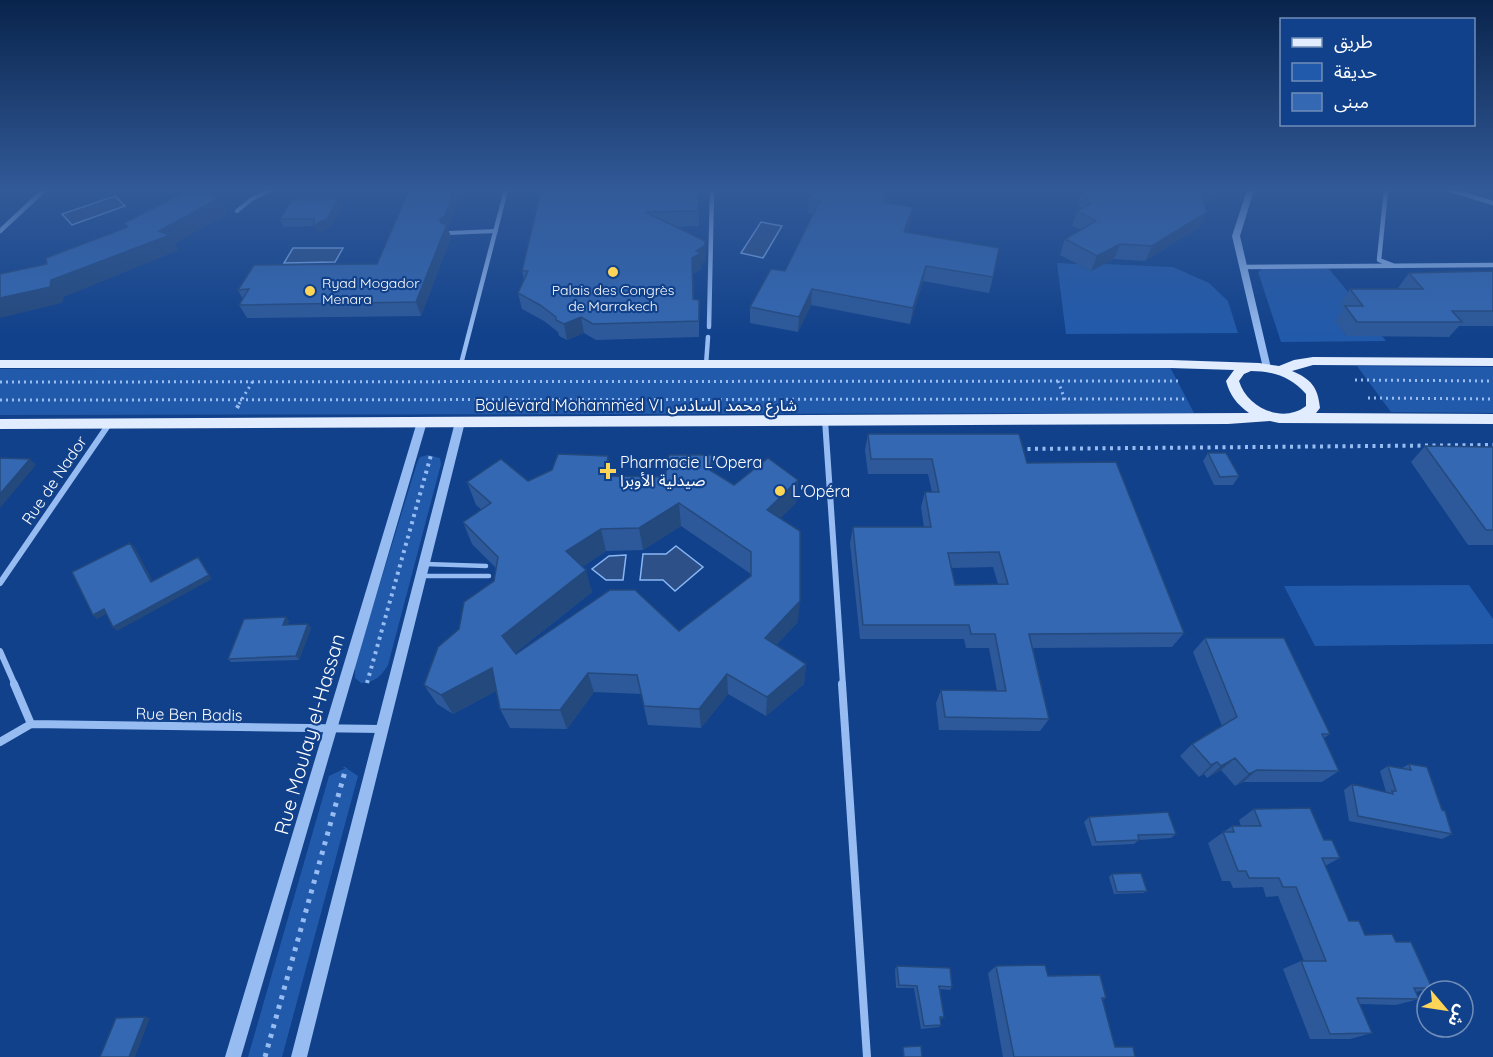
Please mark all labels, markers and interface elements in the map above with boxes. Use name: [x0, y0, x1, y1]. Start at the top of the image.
legend: [1280, 18, 1475, 126]
text: طريق: [1334, 30, 1373, 53]
text: حديقة: [1334, 60, 1377, 83]
text: مبنى: [1334, 90, 1369, 113]
marker: Palais des Congrès de Marrakech: [606, 265, 620, 279]
place label: Ryad Mogador Menara: [322, 274, 420, 308]
place label: Palais des Congrès de Marrakech: [552, 281, 674, 315]
marker: Ryad Mogador Menara: [303, 284, 317, 298]
street label: Boulevard Mohammed VI شارع محمد السادس: [475, 395, 797, 418]
street label: Rue de Nador: [17, 432, 91, 528]
place label: Pharmacie L'Opera صيدلية الأوبرا: [620, 452, 762, 490]
marker: Pharmacie L'Opera صيدلية الأوبرا: [601, 464, 615, 478]
place label: L'Opéra: [792, 481, 850, 501]
marker: L'Opéra: [773, 484, 787, 498]
street label: Rue Moulay el-Hassan: [268, 631, 350, 837]
street label: Rue Ben Badis: [135, 703, 243, 725]
north arrow: [1415, 979, 1475, 1039]
text: ش: [1444, 1002, 1472, 1031]

